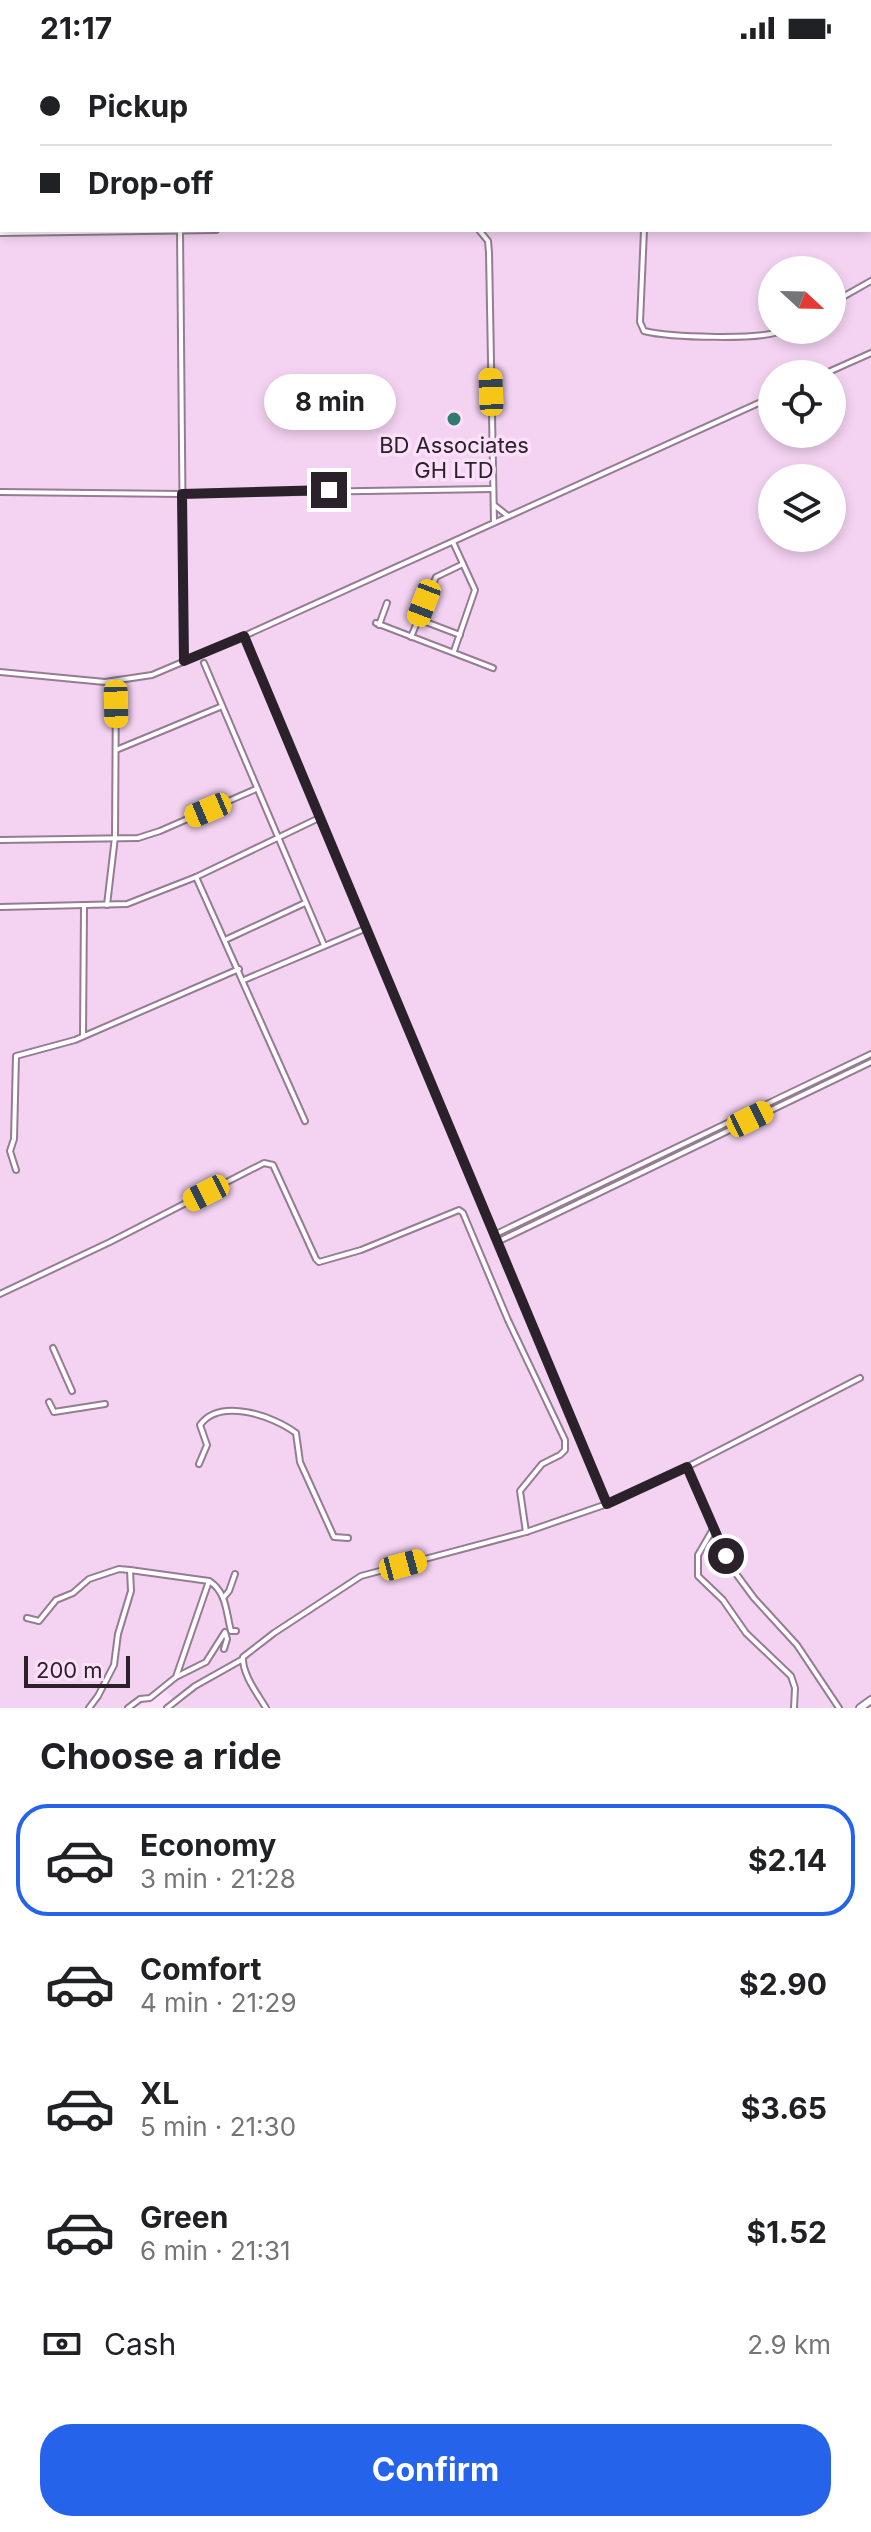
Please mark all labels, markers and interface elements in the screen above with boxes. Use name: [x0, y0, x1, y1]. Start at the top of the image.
text: 21:17: [40, 10, 112, 46]
text: Pickup: [88, 88, 188, 124]
text: Drop-off: [88, 165, 214, 201]
north arrow: [758, 256, 846, 344]
map controls: [758, 256, 846, 552]
button: locate: [758, 360, 846, 448]
car: [478, 368, 504, 416]
callout: 8 min: [263, 374, 395, 430]
text: 8 min: [295, 386, 365, 417]
marker: BD Associates GH LTD: [445, 410, 463, 428]
place label: BD Associates GH LTD: [379, 432, 529, 483]
button: layers: [758, 464, 846, 552]
route end: [311, 472, 347, 508]
car: [404, 576, 444, 630]
car: [104, 680, 128, 728]
car: [181, 790, 235, 830]
car: [723, 1098, 777, 1140]
car: [179, 1171, 233, 1215]
route start: [708, 1538, 744, 1574]
car: [377, 1547, 429, 1583]
scale bar: [24, 1652, 130, 1688]
text: 200 m: [36, 1657, 103, 1683]
text: Choose a ride: [40, 1734, 282, 1778]
icon: car: [44, 1824, 116, 1896]
text: Economy: [140, 1827, 276, 1863]
text: $2.14: [748, 1842, 827, 1878]
text: 3 min · 21:28: [140, 1863, 296, 1894]
icon: car: [44, 1948, 116, 2020]
text: Comfort: [140, 1951, 261, 1987]
text: $2.90: [739, 1966, 827, 2002]
text: 4 min · 21:29: [140, 1987, 297, 2018]
icon: car: [44, 2072, 116, 2144]
text: XL: [140, 2075, 179, 2111]
text: $3.65: [741, 2090, 827, 2126]
text: 5 min · 21:30: [140, 2111, 296, 2142]
icon: car: [44, 2196, 116, 2268]
text: Green: [140, 2199, 228, 2235]
text: $1.52: [747, 2214, 827, 2250]
text: 6 min · 21:31: [140, 2235, 291, 2266]
icon: cash: [40, 2322, 84, 2366]
text: Cash: [104, 2326, 176, 2362]
text: 2.9 km: [747, 2329, 831, 2360]
button: Confirm: [40, 2424, 831, 2516]

